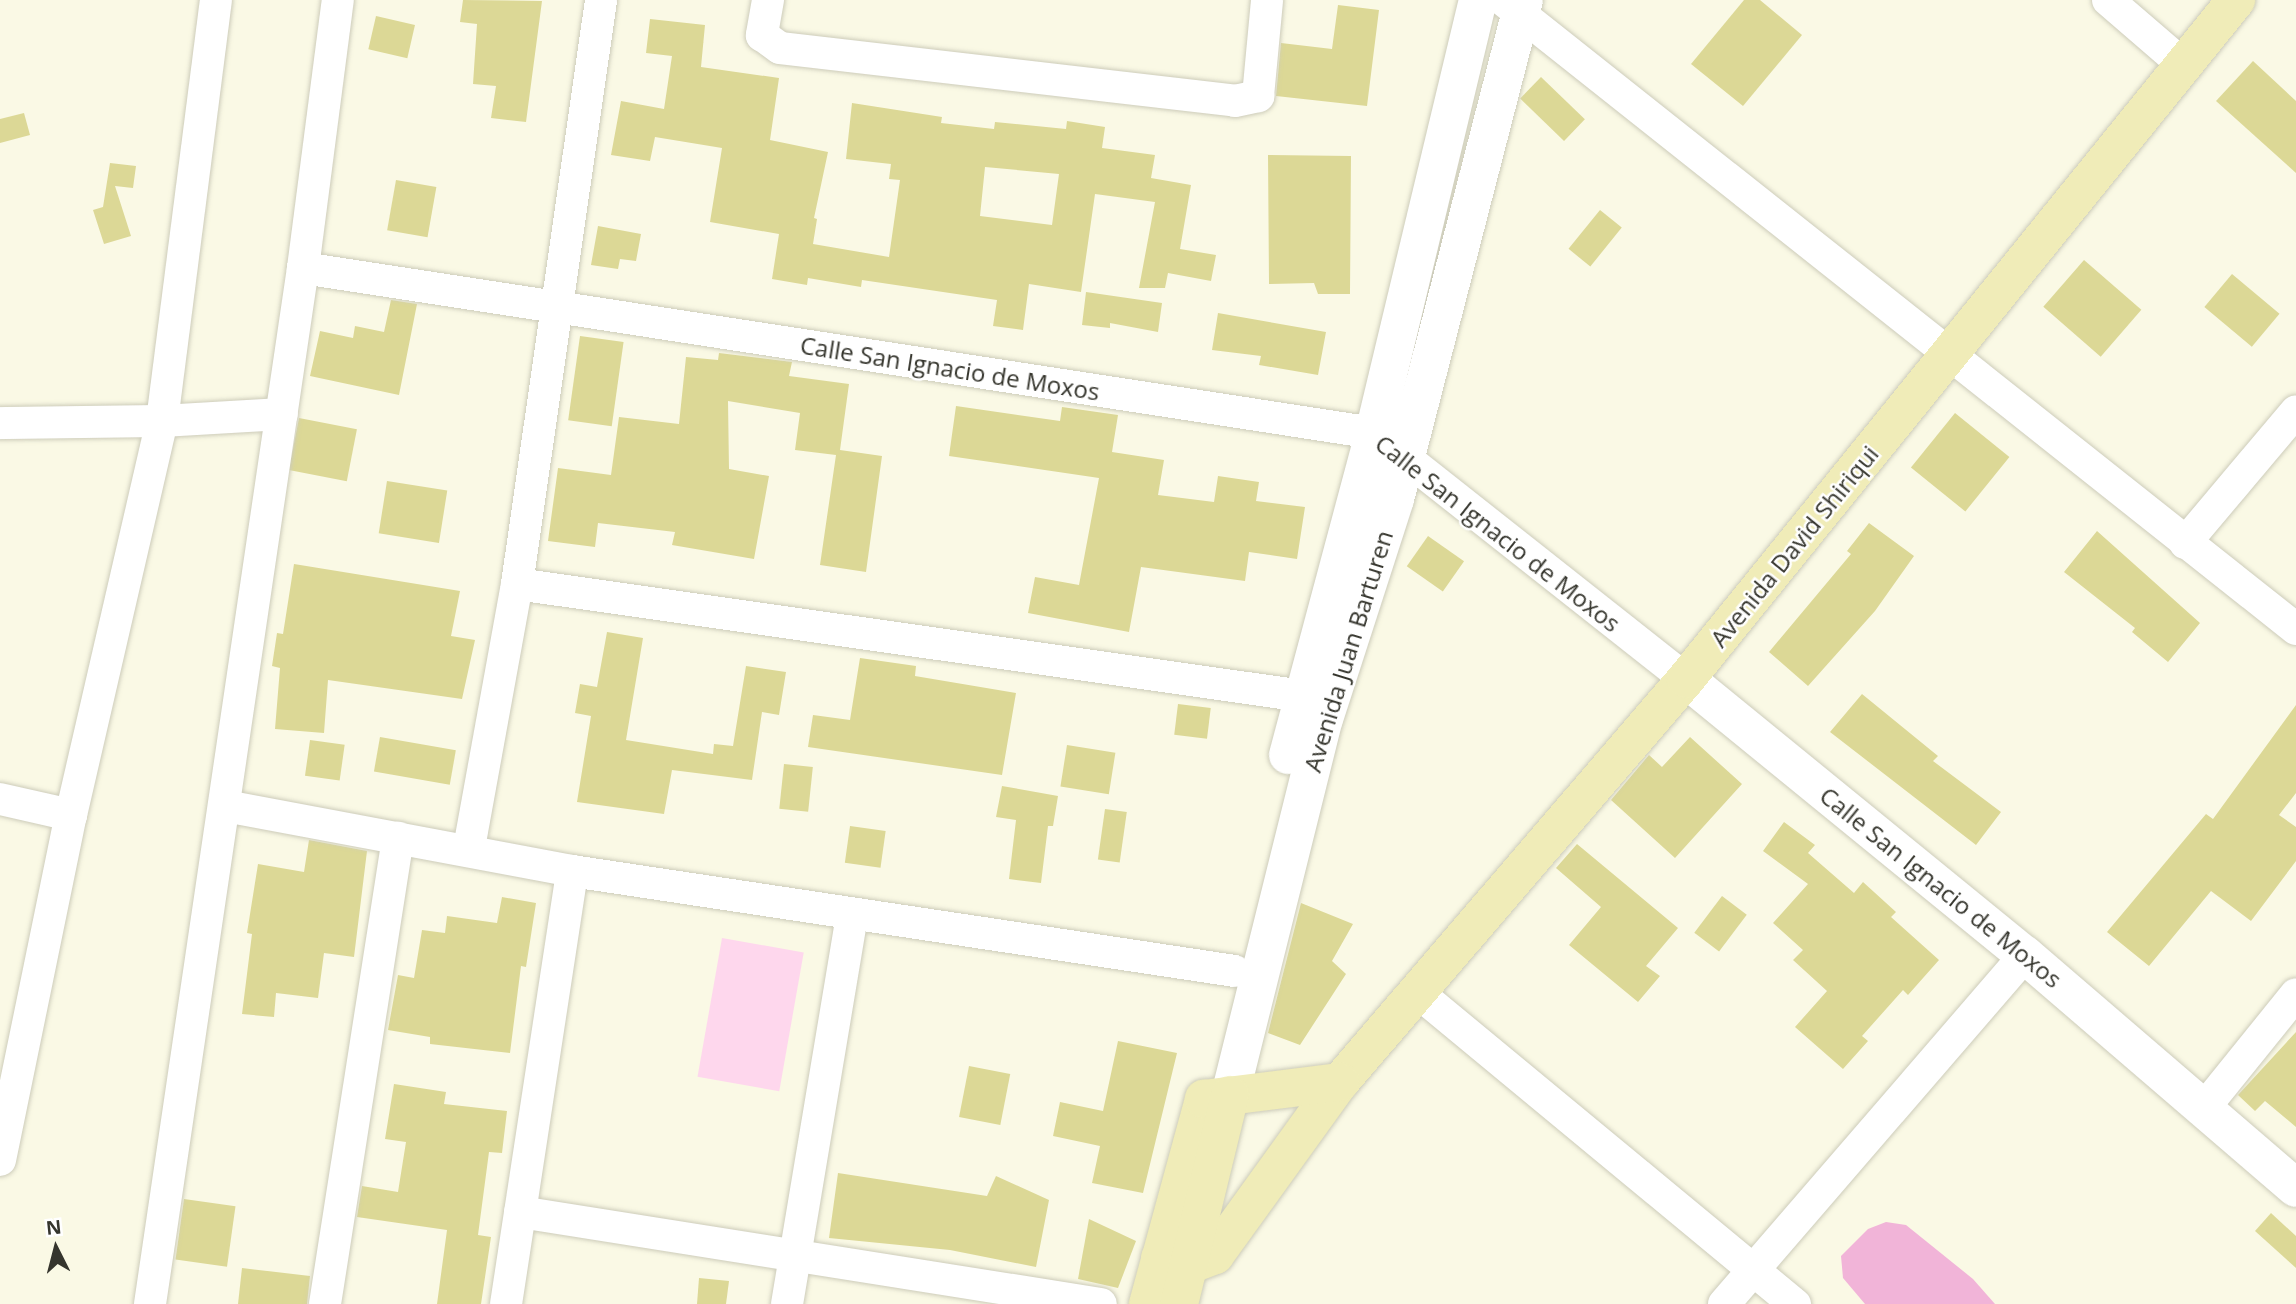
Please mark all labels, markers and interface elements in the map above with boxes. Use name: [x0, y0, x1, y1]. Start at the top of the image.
street label: Calle San Ignacio de Moxos: [798, 330, 1102, 406]
street label: Calle San Ignacio de Moxos: [1370, 429, 1626, 637]
street label: Avenida David Shiriqui: [1704, 440, 1884, 652]
street label: Avenida Juan Barturen: [1298, 527, 1398, 775]
street label: Calle San Ignacio de Moxos: [1814, 781, 2068, 993]
north arrow: [21, 1213, 91, 1283]
text: N: [45, 1213, 63, 1241]

